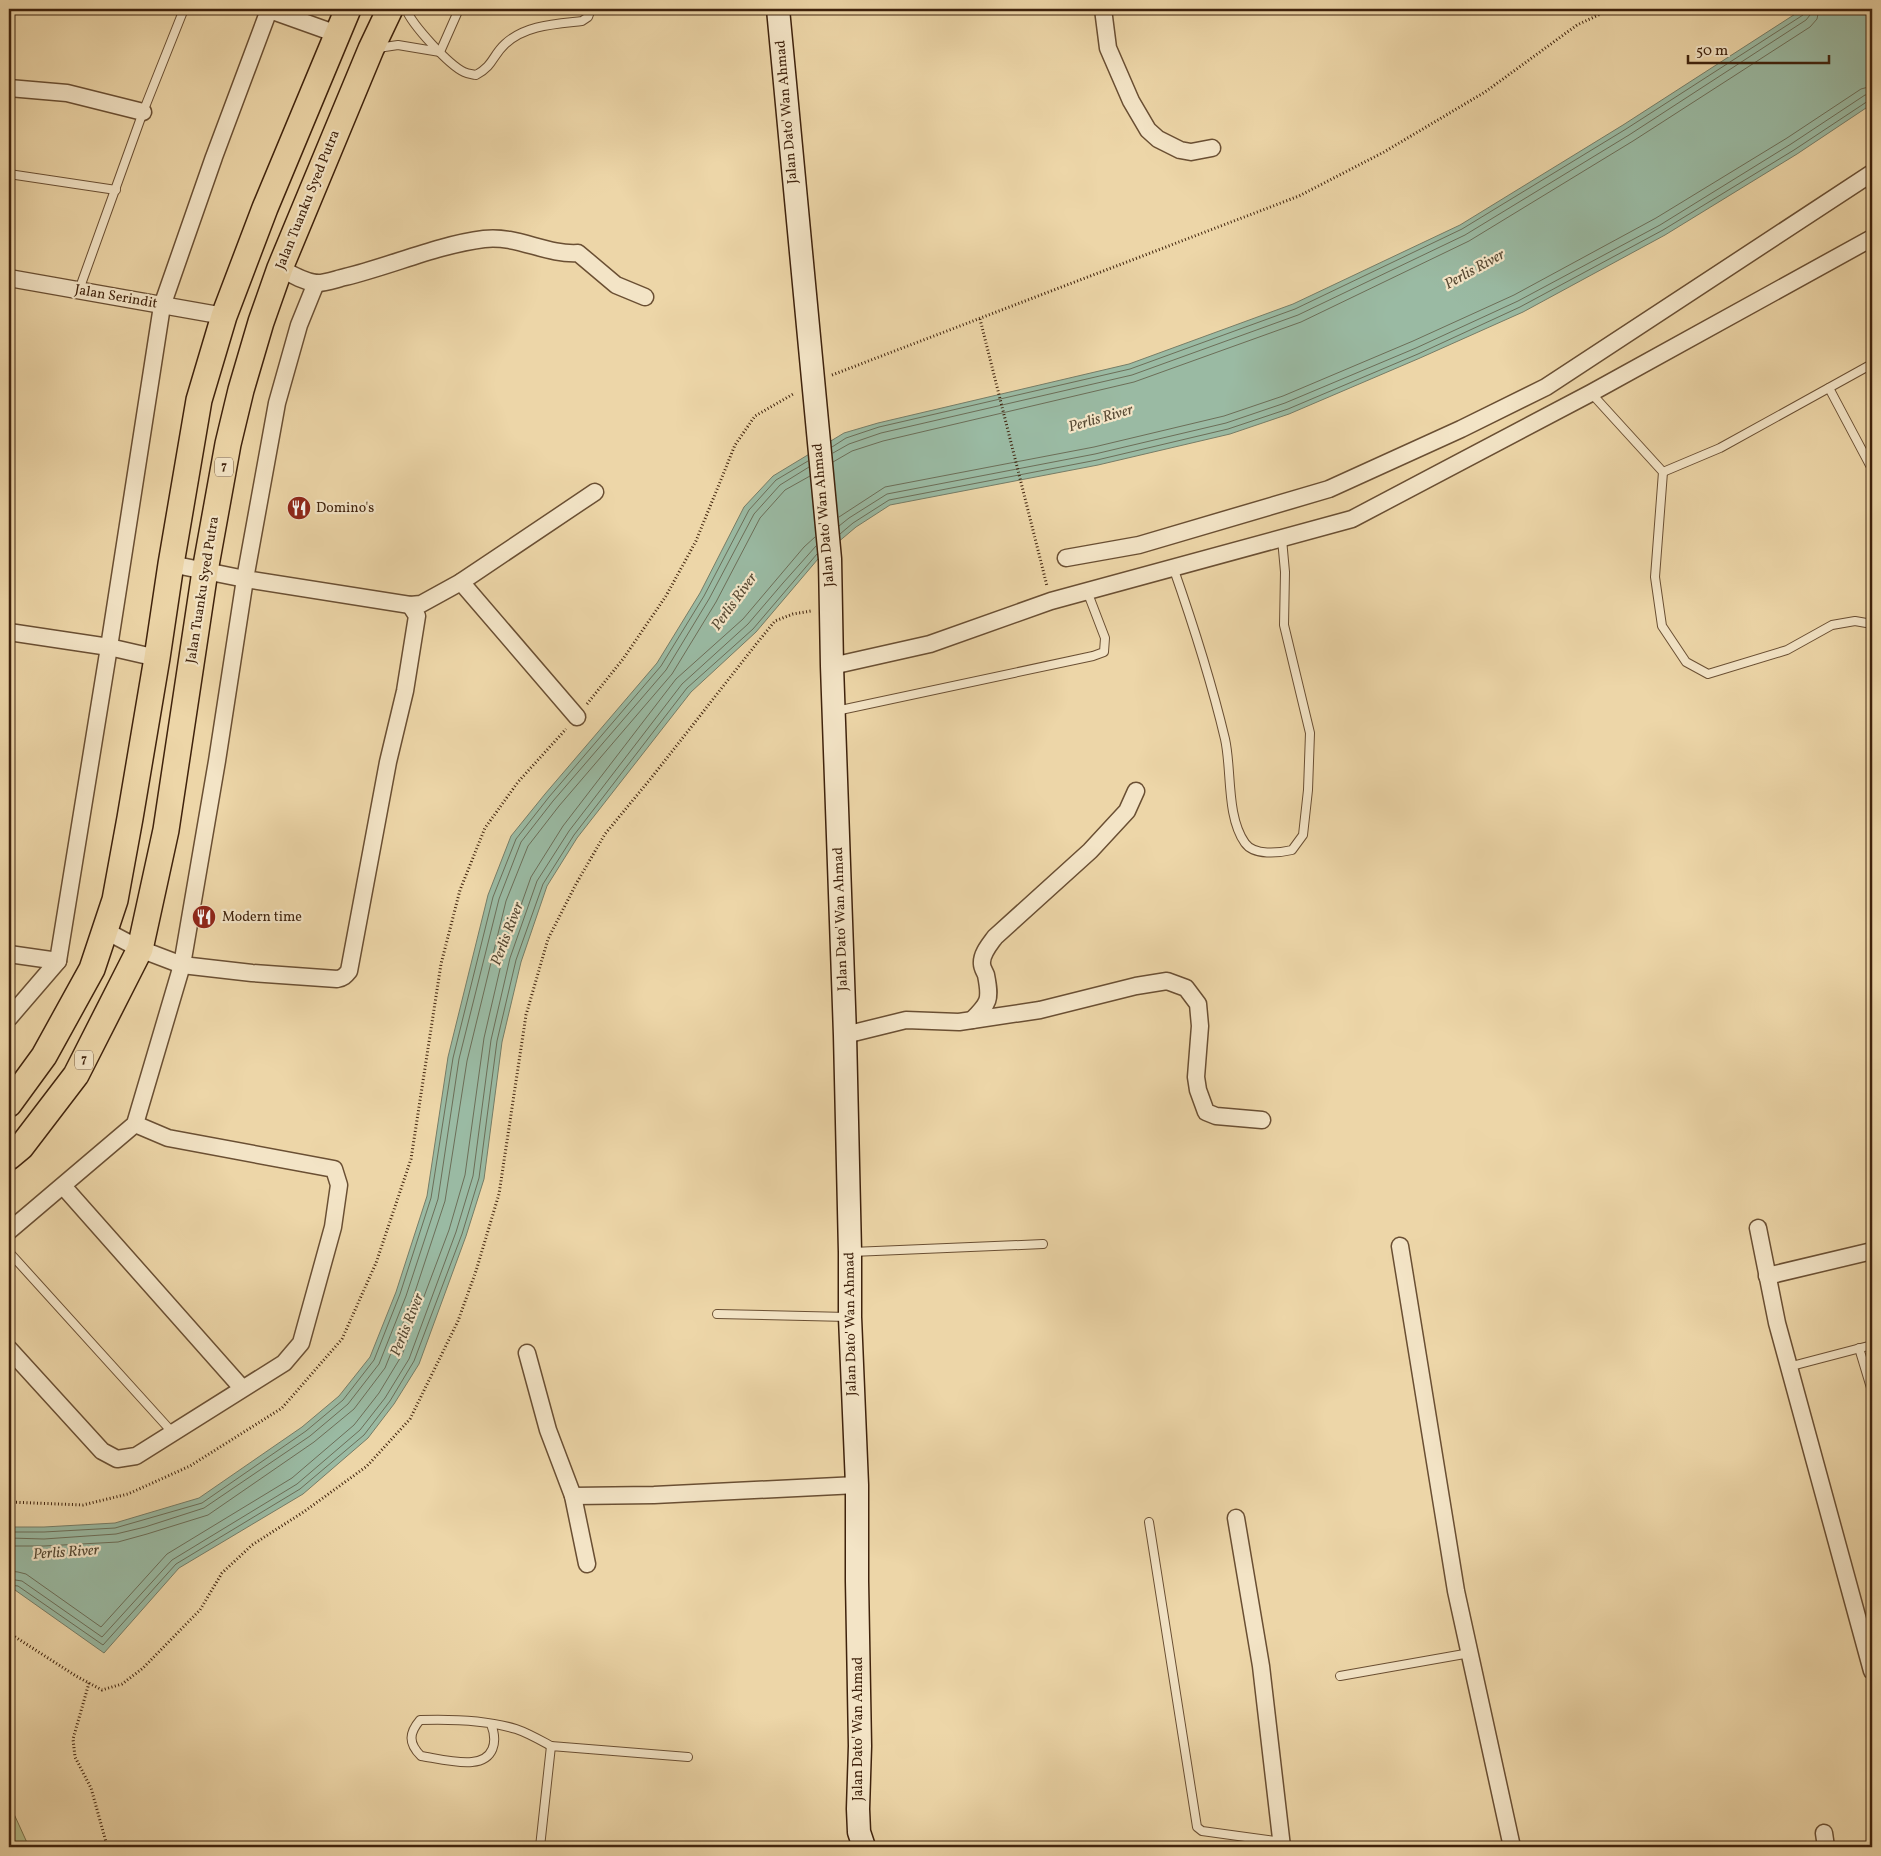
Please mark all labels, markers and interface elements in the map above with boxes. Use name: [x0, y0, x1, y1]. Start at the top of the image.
scale bar: [1688, 32, 1830, 64]
street label: Jalan Dato' Wan Ahmad: [771, 39, 803, 185]
text: 50 m: [1696, 41, 1728, 62]
street label: Jalan Tuanku Syed Putra: [271, 127, 345, 273]
water label: Perlis River: [1441, 245, 1509, 295]
street label: Jalan Serindit: [73, 280, 159, 314]
water label: Perlis River: [1066, 400, 1136, 438]
street label: Jalan Dato' Wan Ahmad: [808, 442, 840, 588]
road number: 7: [215, 458, 233, 477]
restaurant icon: Domino's: [286, 495, 312, 521]
place label: Domino's: [316, 499, 374, 518]
street label: Jalan Tuanku Syed Putra: [182, 515, 224, 665]
water label: Perlis River: [707, 569, 763, 635]
street label: Jalan Dato' Wan Ahmad: [829, 847, 853, 991]
water label: Perlis River: [486, 899, 530, 969]
restaurant icon: Modern time: [191, 904, 217, 930]
place label: Modern time: [222, 908, 302, 927]
road number: 7: [75, 1050, 93, 1070]
street label: Jalan Dato' Wan Ahmad: [840, 1252, 862, 1396]
water label: Perlis River: [386, 1290, 430, 1360]
water label: Perlis River: [32, 1540, 100, 1566]
street label: Jalan Dato' Wan Ahmad: [849, 1657, 868, 1801]

